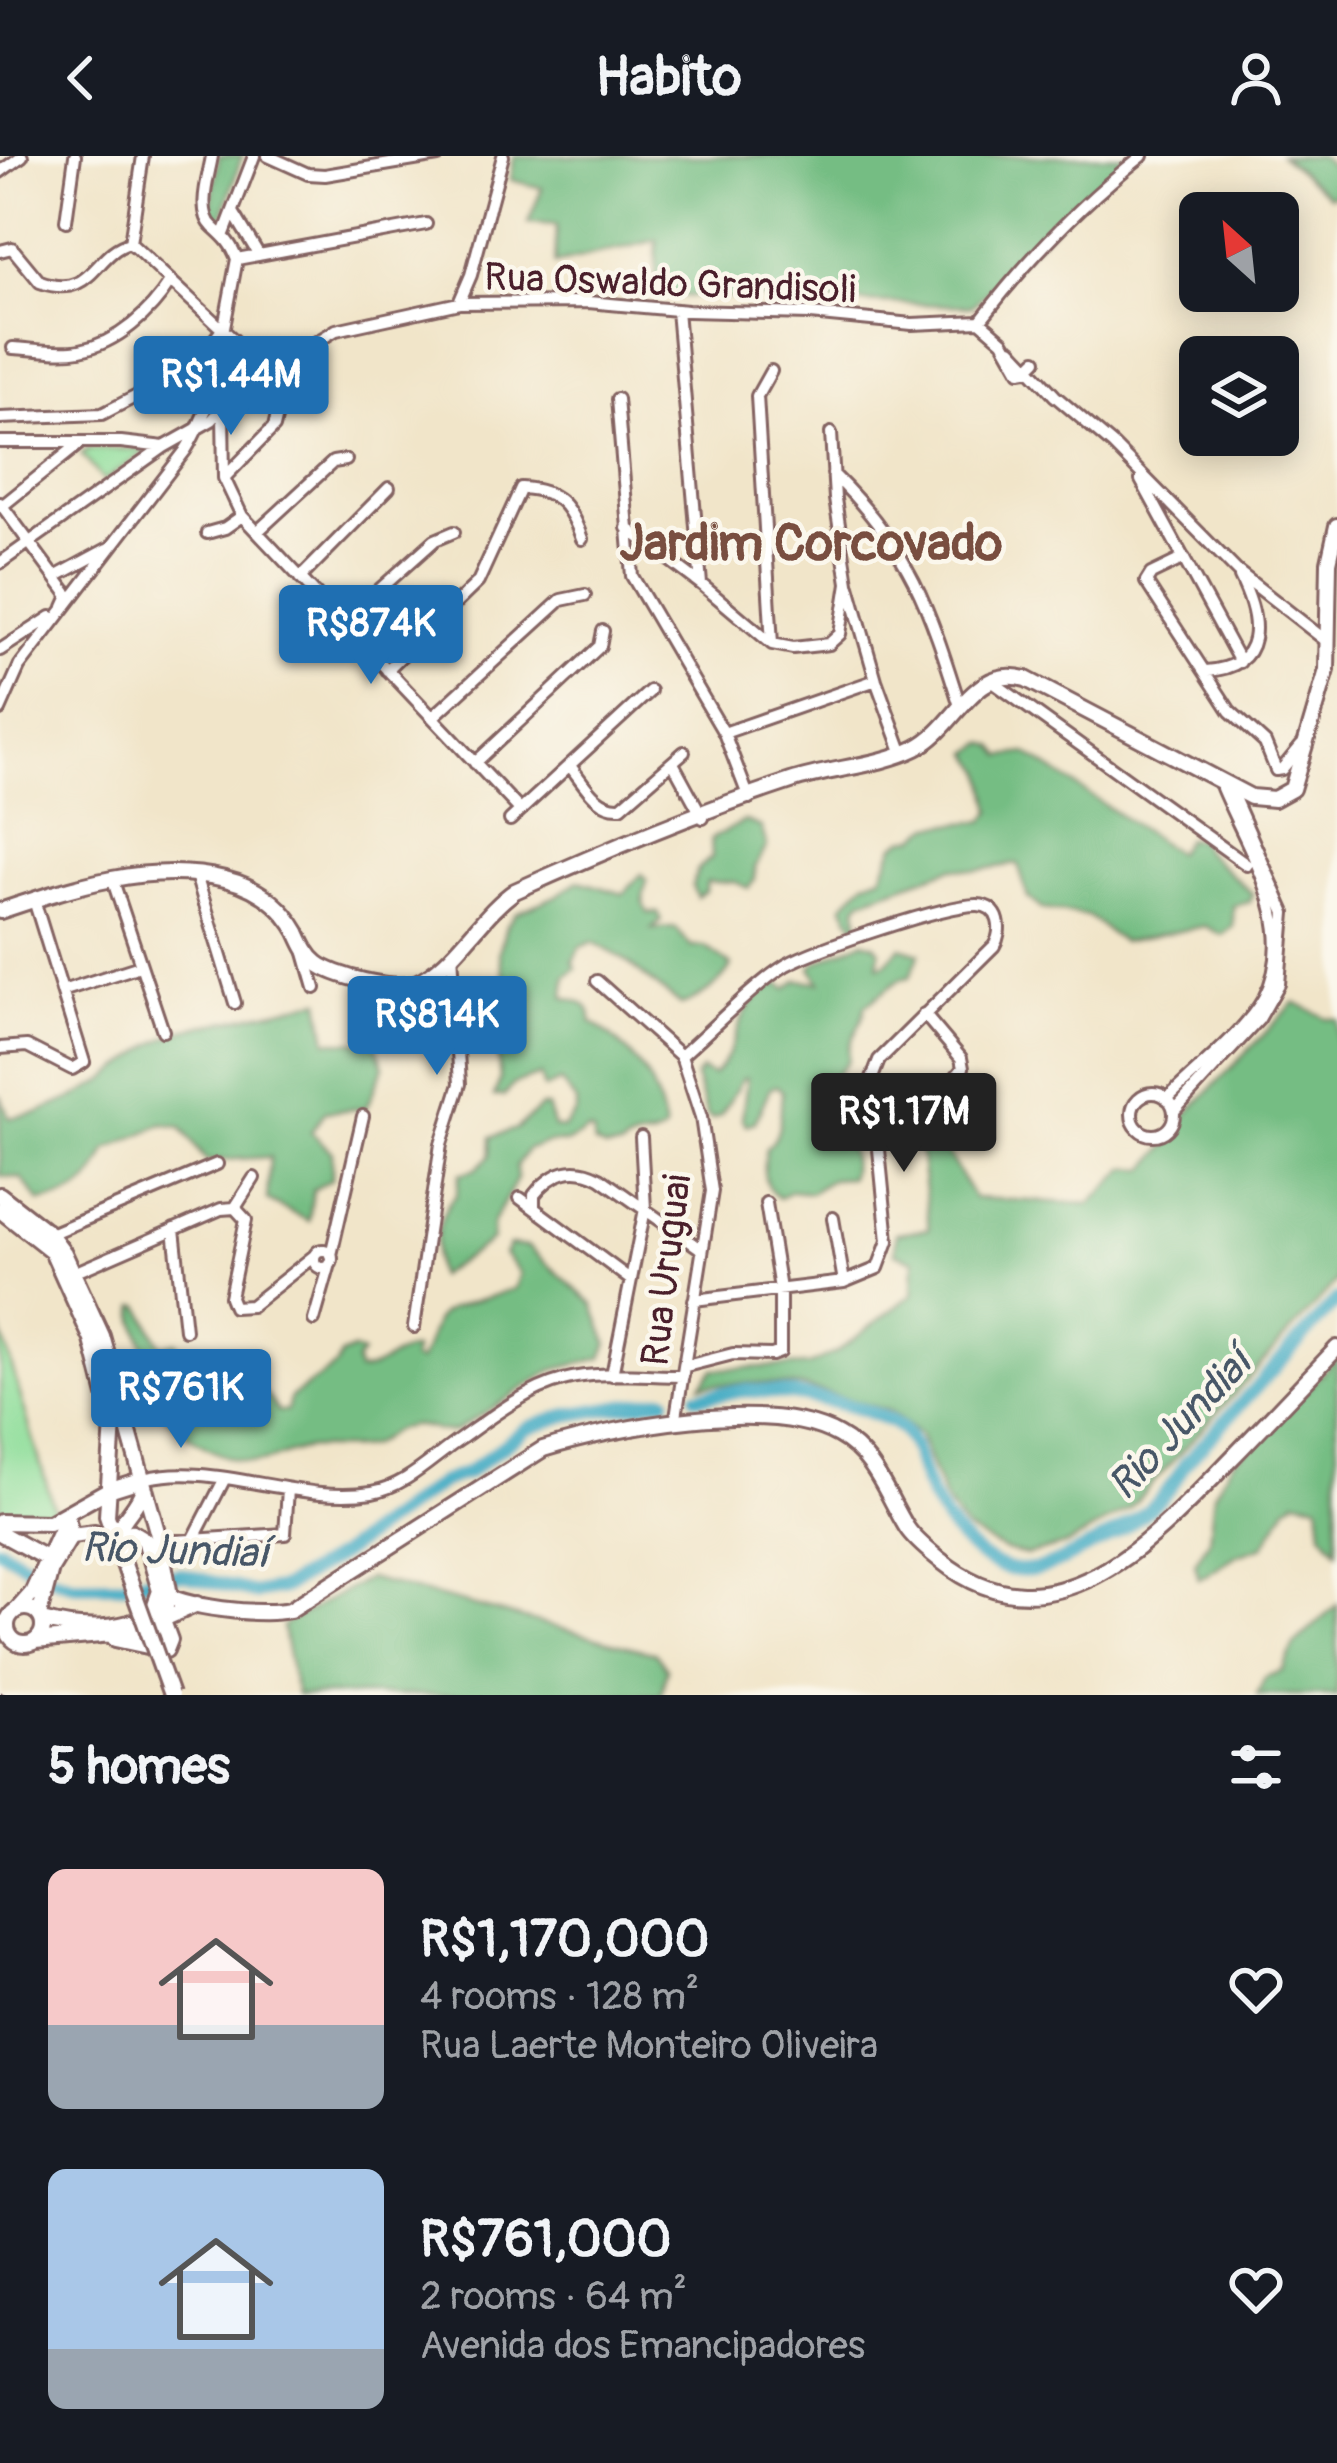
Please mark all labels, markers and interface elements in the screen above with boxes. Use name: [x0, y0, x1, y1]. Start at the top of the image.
text: Habito: [595, 44, 742, 112]
icon: back: [48, 45, 114, 111]
icon: person: [1223, 45, 1289, 111]
north arrow: [1179, 192, 1299, 312]
map controls: [1179, 192, 1299, 456]
street label: Rua Oswaldo Grandisoli: [483, 253, 857, 314]
pin: R$1.44M: [120, 336, 342, 438]
button: layers: [1179, 336, 1299, 456]
text: R$1.44M: [161, 350, 301, 399]
district label: Jardim Corcovado: [620, 512, 1002, 576]
pin: R$874K: [273, 585, 469, 687]
text: R$874K: [306, 599, 436, 648]
pin: R$814K: [339, 976, 535, 1078]
text: R$814K: [375, 990, 499, 1039]
pin: R$1.17M: [793, 1073, 1015, 1175]
text: R$1.17M: [838, 1087, 970, 1136]
street label: Rua Uruguai: [630, 1172, 703, 1369]
water label: Rio Jundiaí: [1097, 1333, 1268, 1511]
pin: R$761K: [83, 1349, 279, 1451]
text: R$761K: [118, 1363, 244, 1412]
water label: Rio Jundiaí: [80, 1522, 277, 1581]
icon: filters: [1223, 1734, 1289, 1800]
text: 5 homes: [48, 1735, 230, 1799]
text: R$1,170,000: [420, 1908, 709, 1972]
icon: home: [144, 1917, 288, 2061]
icon: heart: [1223, 1956, 1289, 2022]
text: 4 rooms · 128 m²: [420, 1972, 699, 2021]
text: Rua Laerte Monteiro Oliveira: [420, 2021, 878, 2070]
text: R$761,000: [420, 2208, 671, 2272]
icon: home: [144, 2217, 288, 2361]
icon: heart: [1223, 2256, 1289, 2322]
text: 2 rooms · 64 m²: [420, 2272, 687, 2321]
text: Avenida dos Emancipadores: [420, 2321, 865, 2370]

